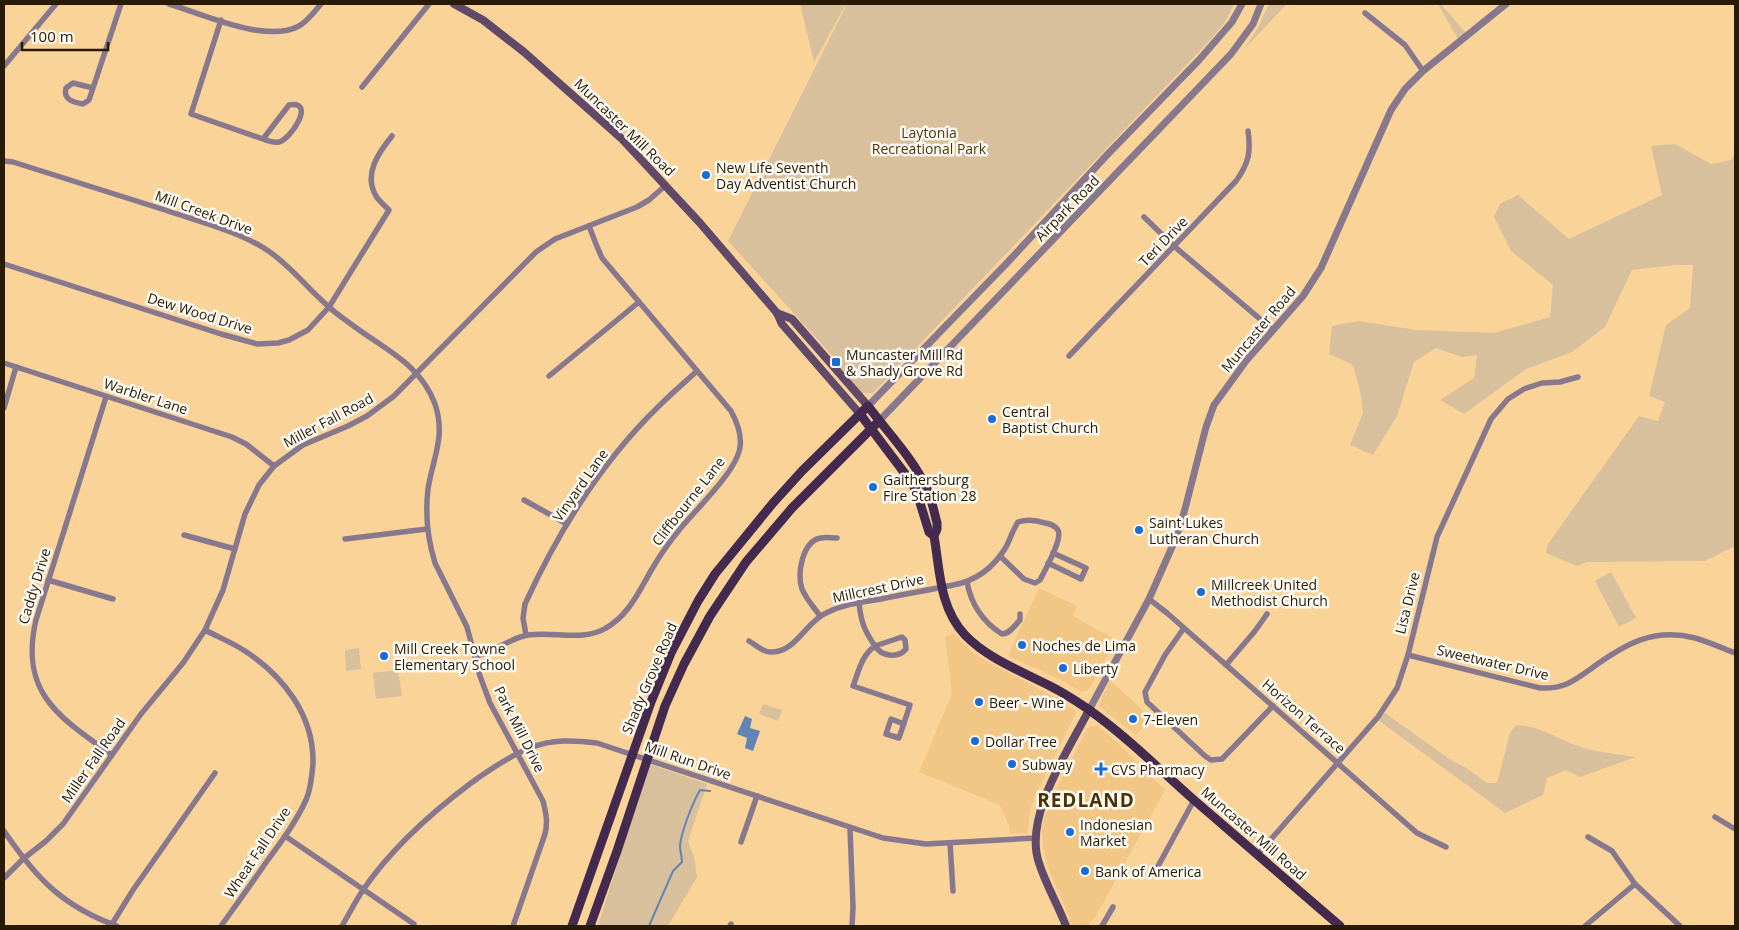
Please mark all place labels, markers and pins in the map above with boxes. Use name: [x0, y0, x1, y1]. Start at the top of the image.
place label: New Life Seventh Day Adventist Church: [716, 158, 856, 193]
marker: New Life Seventh Day Adventist Church: [700, 169, 712, 181]
place label: Muncaster Mill Rd & Shady Grove Rd: [846, 345, 963, 380]
marker: Muncaster Mill Rd & Shady Grove Rd: [830, 356, 842, 368]
place label: Central Baptist Church: [1002, 402, 1098, 437]
marker: Central Baptist Church: [986, 413, 998, 425]
place label: Gaithersburg Fire Station 28: [883, 470, 977, 505]
marker: Gaithersburg Fire Station 28: [867, 481, 879, 493]
place label: Saint Lukes Lutheran Church: [1149, 513, 1259, 548]
marker: Saint Lukes Lutheran Church: [1133, 524, 1145, 536]
place label: Millcreek United Methodist Church: [1211, 575, 1328, 610]
marker: Millcreek United Methodist Church: [1195, 586, 1207, 598]
place label: Noches de Lima: [1032, 636, 1136, 655]
place label: Mill Creek Towne Elementary School: [394, 639, 515, 674]
marker: Noches de Lima: [1016, 639, 1028, 651]
marker: Mill Creek Towne Elementary School: [378, 650, 390, 662]
place label: Liberty: [1073, 659, 1119, 678]
marker: Liberty: [1057, 662, 1069, 674]
place label: Beer - Wine: [989, 693, 1064, 712]
marker: Beer - Wine: [973, 696, 985, 708]
place label: 7-Eleven: [1143, 710, 1198, 729]
marker: 7-Eleven: [1127, 713, 1139, 725]
place label: Dollar Tree: [985, 732, 1057, 751]
marker: Dollar Tree: [969, 735, 981, 747]
place label: Subway: [1022, 755, 1073, 774]
marker: Subway: [1006, 758, 1018, 770]
place label: CVS Pharmacy: [1111, 760, 1205, 779]
marker: CVS Pharmacy: [1095, 763, 1107, 775]
place label: Indonesian Market: [1080, 815, 1153, 850]
marker: Indonesian Market: [1064, 826, 1076, 838]
place label: Bank of America: [1095, 862, 1202, 881]
marker: Bank of America: [1079, 865, 1091, 877]

